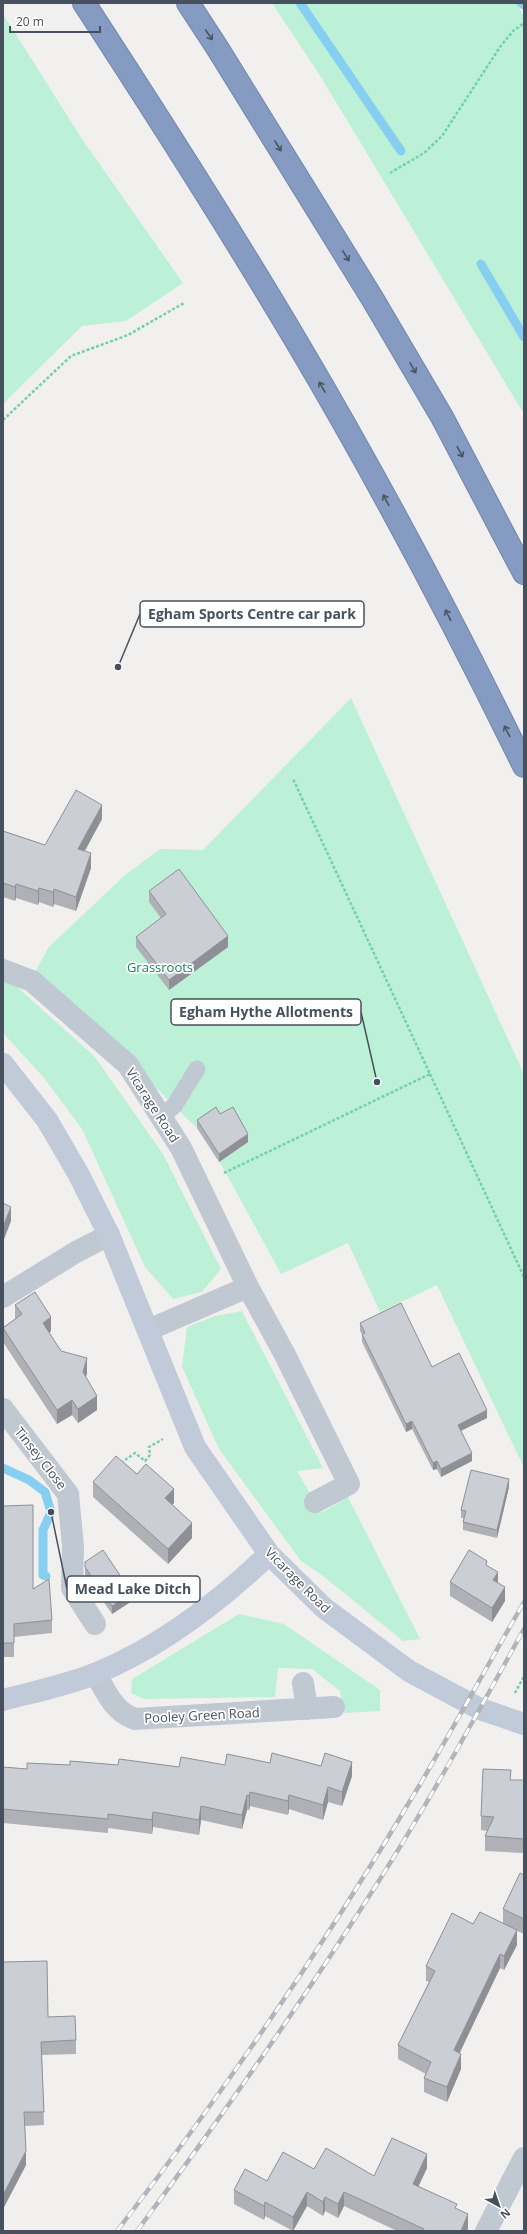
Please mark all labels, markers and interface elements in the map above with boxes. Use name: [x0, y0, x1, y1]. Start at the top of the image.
scale bar: [10, 8, 100, 34]
text: 20 m: [16, 13, 44, 30]
one-way arrow: [205, 30, 213, 41]
one-way arrow: [274, 140, 282, 151]
one-way arrow: [343, 250, 351, 262]
one-way arrow: [409, 362, 417, 374]
one-way arrow: [318, 381, 326, 393]
one-way arrow: [457, 446, 464, 458]
one-way arrow: [382, 494, 389, 506]
callout: Egham Sports Centre car park: [140, 601, 364, 627]
text: Egham Sports Centre car park: [148, 604, 356, 623]
one-way arrow: [444, 609, 451, 621]
one-way arrow: [503, 725, 510, 737]
park label: Grassroots: [127, 958, 193, 976]
callout: Egham Hythe Allotments: [171, 999, 361, 1025]
text: Egham Hythe Allotments: [179, 1002, 353, 1021]
street label: Vicarage Road: [122, 1064, 184, 1146]
street label: Tinsey Close: [11, 1423, 71, 1493]
street label: Vicarage Road: [261, 1543, 335, 1617]
callout: Mead Lake Ditch: [67, 1576, 200, 1602]
text: Mead Lake Ditch: [75, 1579, 191, 1598]
street label: Pooley Green Road: [144, 1703, 260, 1727]
north arrow: [479, 2186, 519, 2226]
text: N: [497, 2205, 514, 2223]

